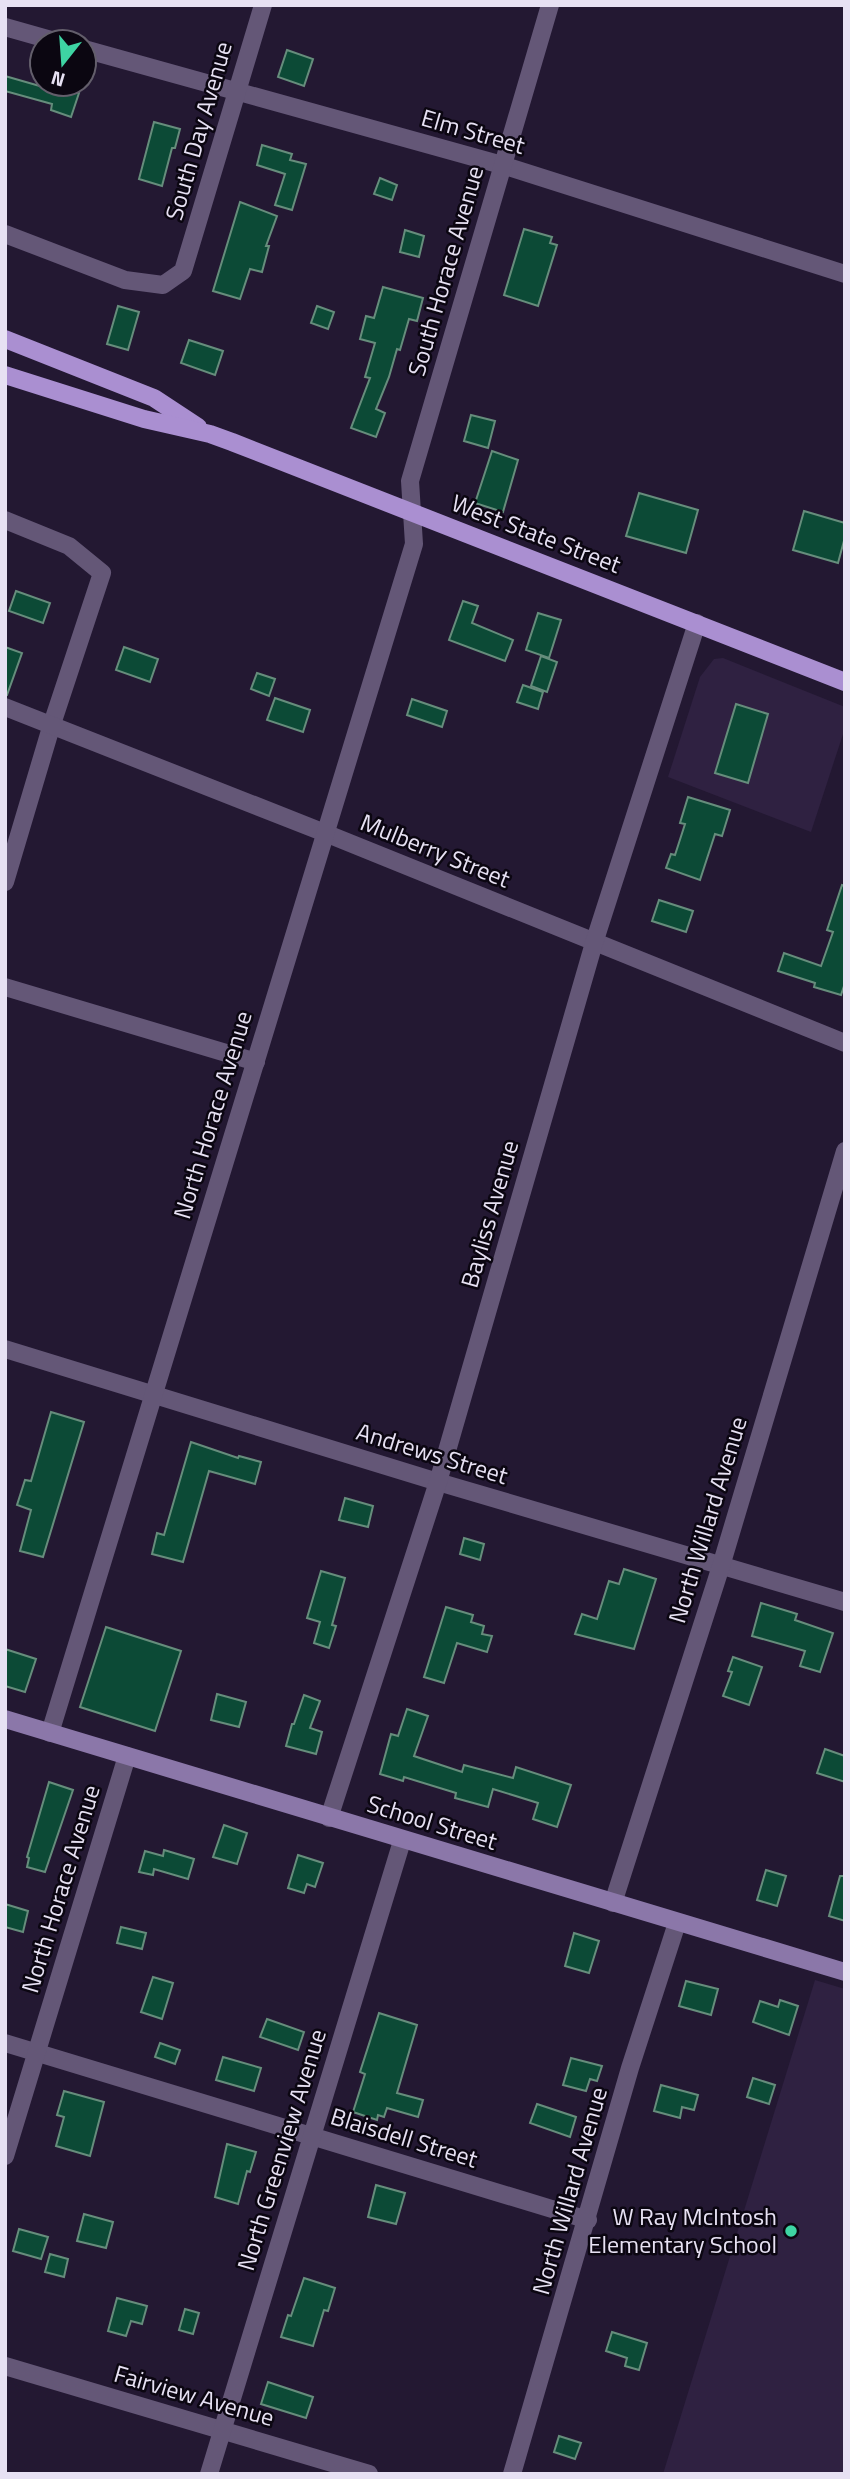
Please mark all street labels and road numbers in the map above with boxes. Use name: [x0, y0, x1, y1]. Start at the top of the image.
street label: South Day Avenue: [155, 37, 241, 224]
street label: Elm Street: [417, 99, 530, 163]
street label: South Horace Avenue: [398, 162, 492, 380]
street label: West State Street: [446, 484, 627, 582]
street label: Mulberry Street: [355, 804, 516, 897]
street label: North Horace Avenue: [163, 1006, 261, 1223]
street label: Bayliss Avenue: [451, 1136, 527, 1292]
street label: North Willard Avenue: [658, 1412, 756, 1627]
street label: Andrews Street: [352, 1413, 513, 1493]
street label: North Horace Avenue: [11, 1780, 109, 1997]
street label: School Street: [363, 1785, 502, 1859]
street label: North Greenview Avenue: [227, 2024, 335, 2275]
street label: North Willard Avenue: [522, 2083, 616, 2299]
street label: Blaisdell Street: [326, 2098, 483, 2177]
street label: Fairview Avenue: [110, 2355, 278, 2435]

